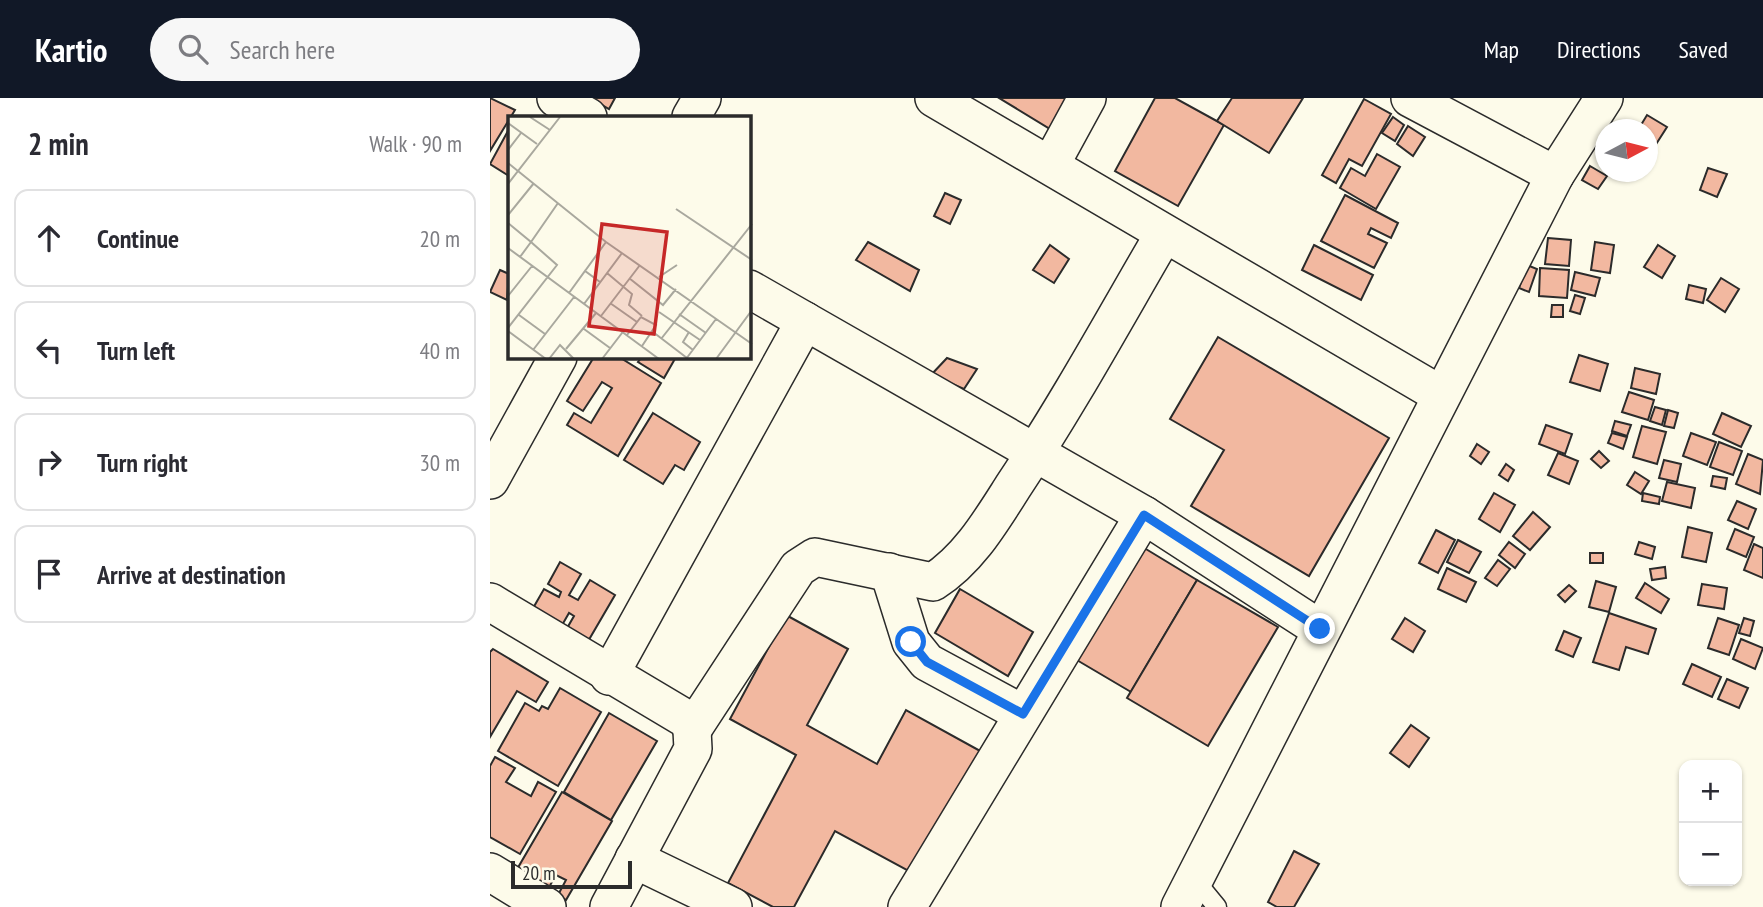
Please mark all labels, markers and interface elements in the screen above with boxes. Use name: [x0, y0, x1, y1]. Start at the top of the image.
search box: [150, 18, 640, 81]
text: Kartio: [35, 28, 108, 71]
icon: search: [174, 30, 212, 68]
text: Search here: [230, 33, 335, 66]
text: Map: [1484, 34, 1519, 65]
text: Directions: [1557, 34, 1641, 65]
text: Saved: [1679, 34, 1728, 65]
inset map: [508, 116, 751, 359]
north arrow: [1595, 119, 1658, 182]
text: 2 min: [28, 124, 89, 163]
text: Walk · 90 m: [369, 129, 462, 158]
icon: ahead: [30, 219, 68, 257]
text: Continue: [97, 222, 179, 255]
text: 20 m: [419, 224, 460, 253]
icon: left: [30, 331, 68, 369]
text: Turn left: [97, 334, 175, 367]
text: 40 m: [419, 336, 460, 365]
icon: right: [30, 443, 68, 481]
text: Turn right: [97, 446, 188, 479]
text: 30 m: [419, 448, 460, 477]
icon: arrive: [30, 555, 68, 593]
text: Arrive at destination: [97, 558, 286, 591]
route end: [1304, 613, 1335, 644]
route start: [895, 626, 926, 657]
map controls: [1679, 760, 1742, 886]
button: +: [1679, 760, 1742, 823]
button: −: [1679, 823, 1742, 886]
scale bar: [511, 858, 632, 890]
text: 20 m: [522, 861, 556, 885]

